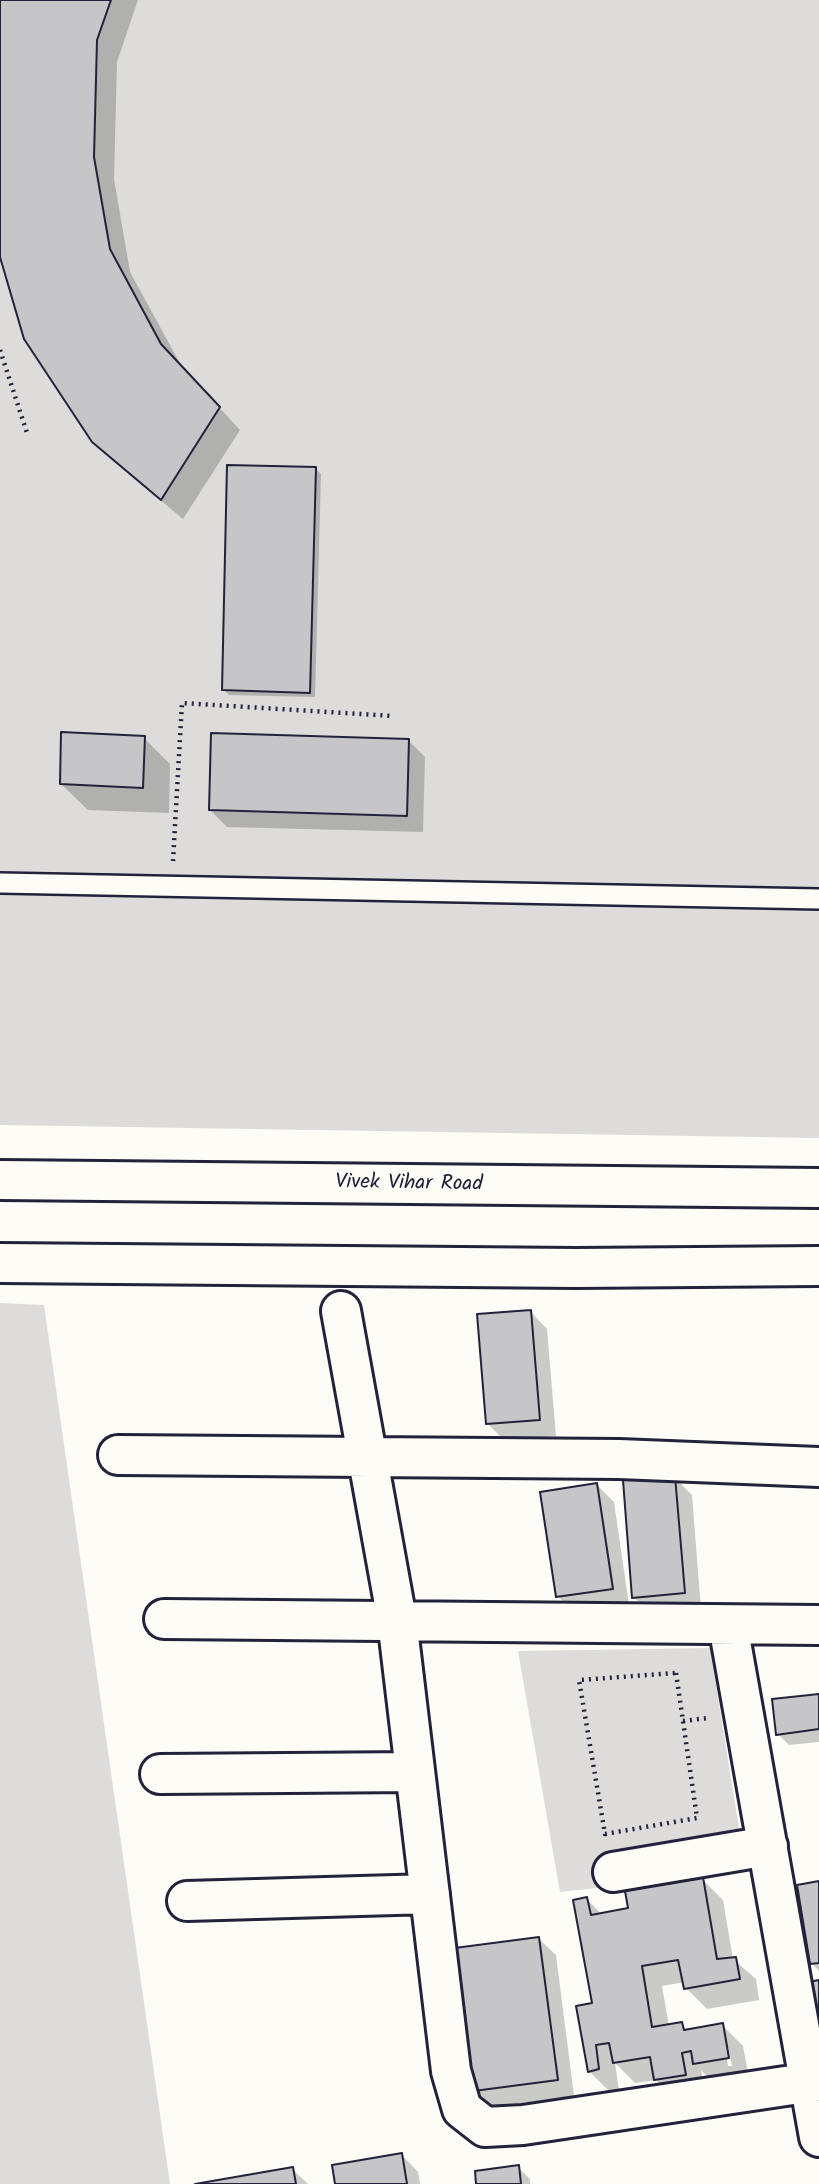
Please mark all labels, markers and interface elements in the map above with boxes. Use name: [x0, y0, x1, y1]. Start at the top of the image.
street label: Vivek Vihar Road: [335, 1171, 483, 1199]

